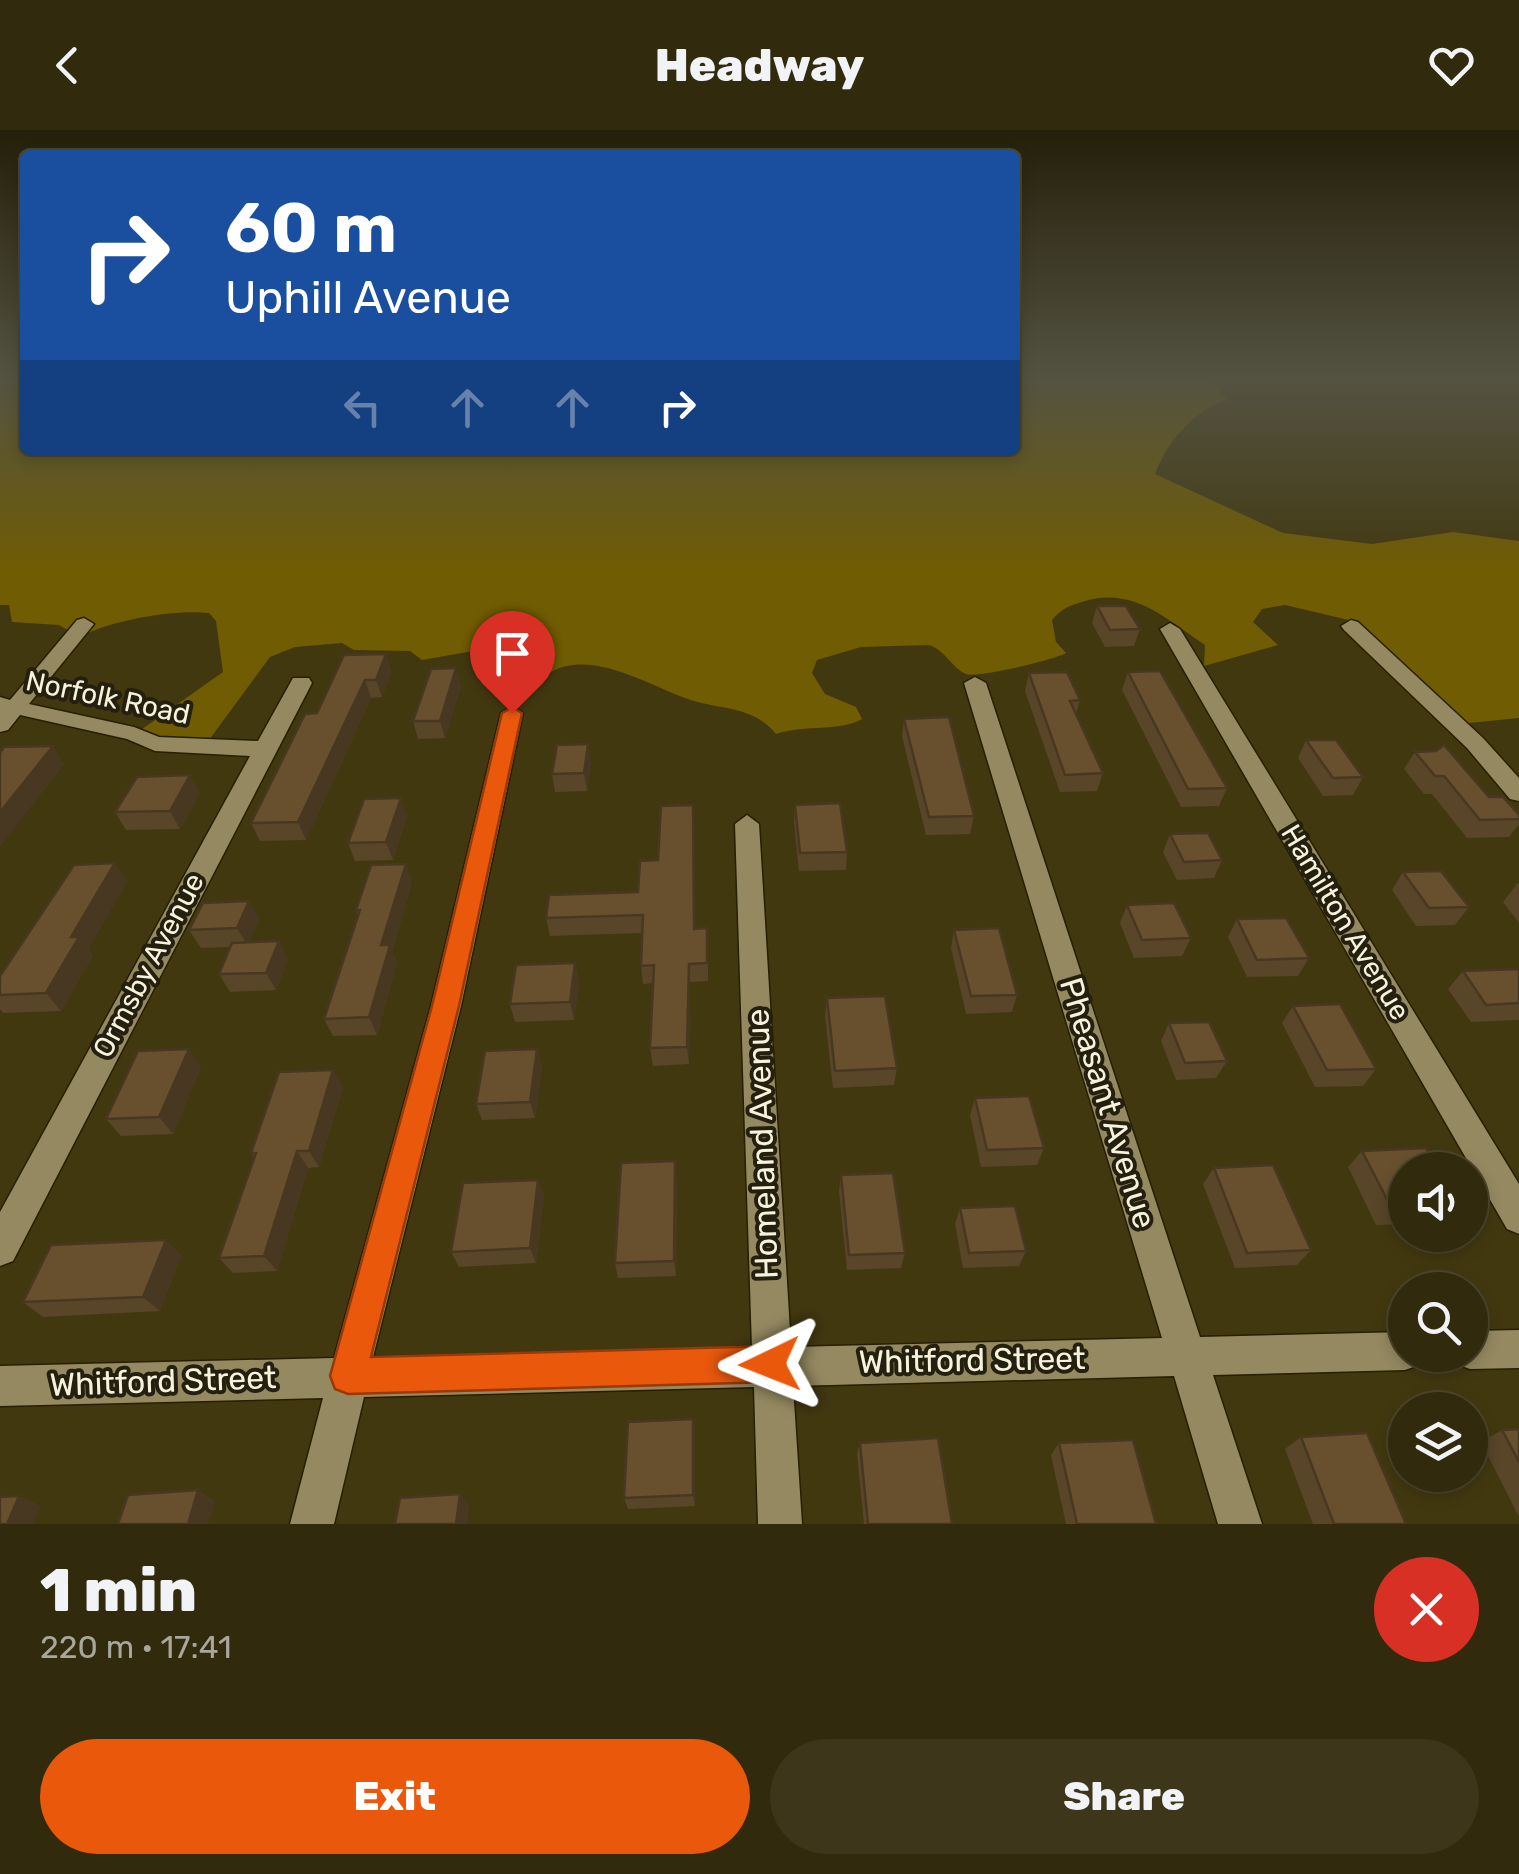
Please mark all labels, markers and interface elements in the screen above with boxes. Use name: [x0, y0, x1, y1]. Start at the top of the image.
icon: back: [40, 38, 95, 93]
icon: heart: [1424, 38, 1479, 93]
text: Headway: [655, 39, 864, 92]
text: 60 m: [225, 187, 397, 270]
icon: right: [60, 190, 190, 320]
text: Uphill Avenue: [225, 271, 511, 324]
icon: left: [335, 380, 390, 435]
icon: ahead: [440, 380, 495, 435]
icon: ahead: [545, 380, 600, 435]
icon: right: [650, 380, 705, 435]
pin: [470, 611, 555, 714]
icon: arrive: [485, 626, 540, 681]
street label: Norfolk Road: [23, 664, 193, 731]
street label: Hamilton Avenue: [1274, 819, 1417, 1026]
street label: Ormsby Avenue: [86, 868, 211, 1063]
street label: Pheasant Avenue: [1052, 973, 1164, 1233]
street label: Homeland Avenue: [738, 1008, 786, 1280]
map controls: [1388, 1152, 1488, 1492]
button: sound: [1388, 1152, 1488, 1252]
button: search: [1388, 1272, 1488, 1372]
position arrow: [718, 1312, 822, 1416]
street label: Whitford Street: [858, 1339, 1086, 1381]
street label: Whitford Street: [49, 1358, 277, 1404]
button: layers: [1388, 1392, 1488, 1492]
text: 1 min: [40, 1555, 197, 1626]
button: close: [1374, 1557, 1479, 1662]
text: 220 m · 17:41: [40, 1628, 232, 1666]
button: Exit: [40, 1739, 750, 1854]
button: Share: [770, 1739, 1479, 1854]

